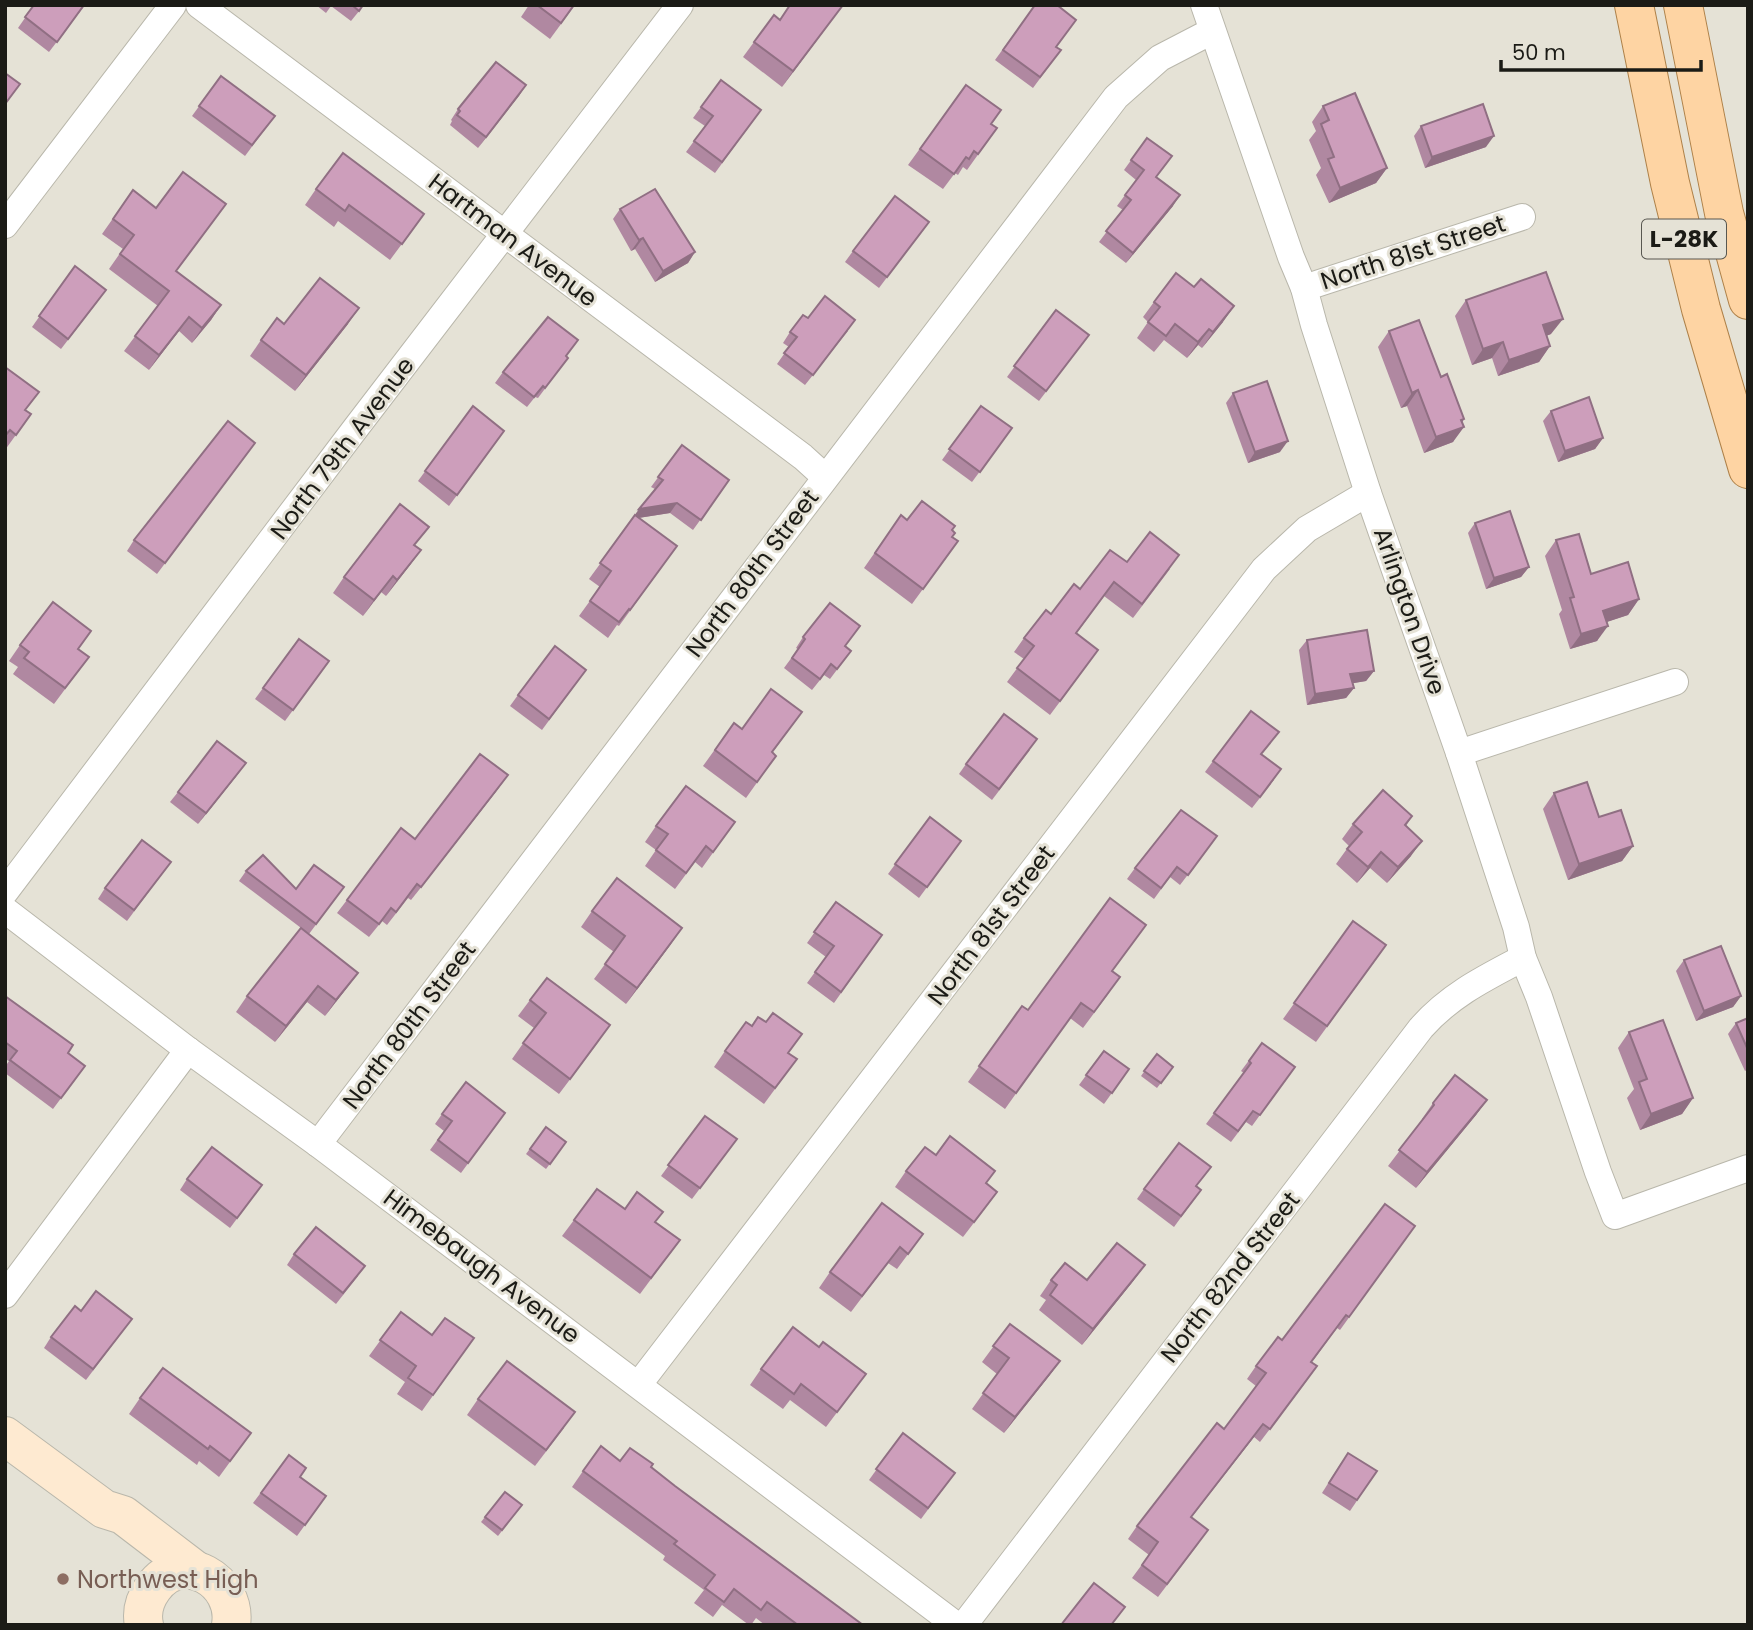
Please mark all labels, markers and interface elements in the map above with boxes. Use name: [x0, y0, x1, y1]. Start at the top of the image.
scale bar: [1501, 28, 1700, 72]
text: 50 m: [1512, 38, 1566, 67]
street label: Hartman Avenue: [422, 166, 604, 314]
street label: North 81st Street: [1316, 207, 1510, 297]
road number: L-28K: [1642, 220, 1726, 258]
street label: North 79th Avenue: [262, 350, 422, 546]
street label: North 80th Street: [678, 482, 826, 664]
street label: Arlington Drive: [1366, 523, 1454, 699]
street label: North 81st Street: [920, 838, 1062, 1012]
street label: North 80th Street: [335, 934, 483, 1116]
street label: Himebaugh Avenue: [377, 1181, 587, 1351]
street label: North 82nd Street: [1153, 1185, 1307, 1369]
place label: Northwest High: [77, 1563, 259, 1596]
marker: Northwest High: [55, 1571, 71, 1587]

